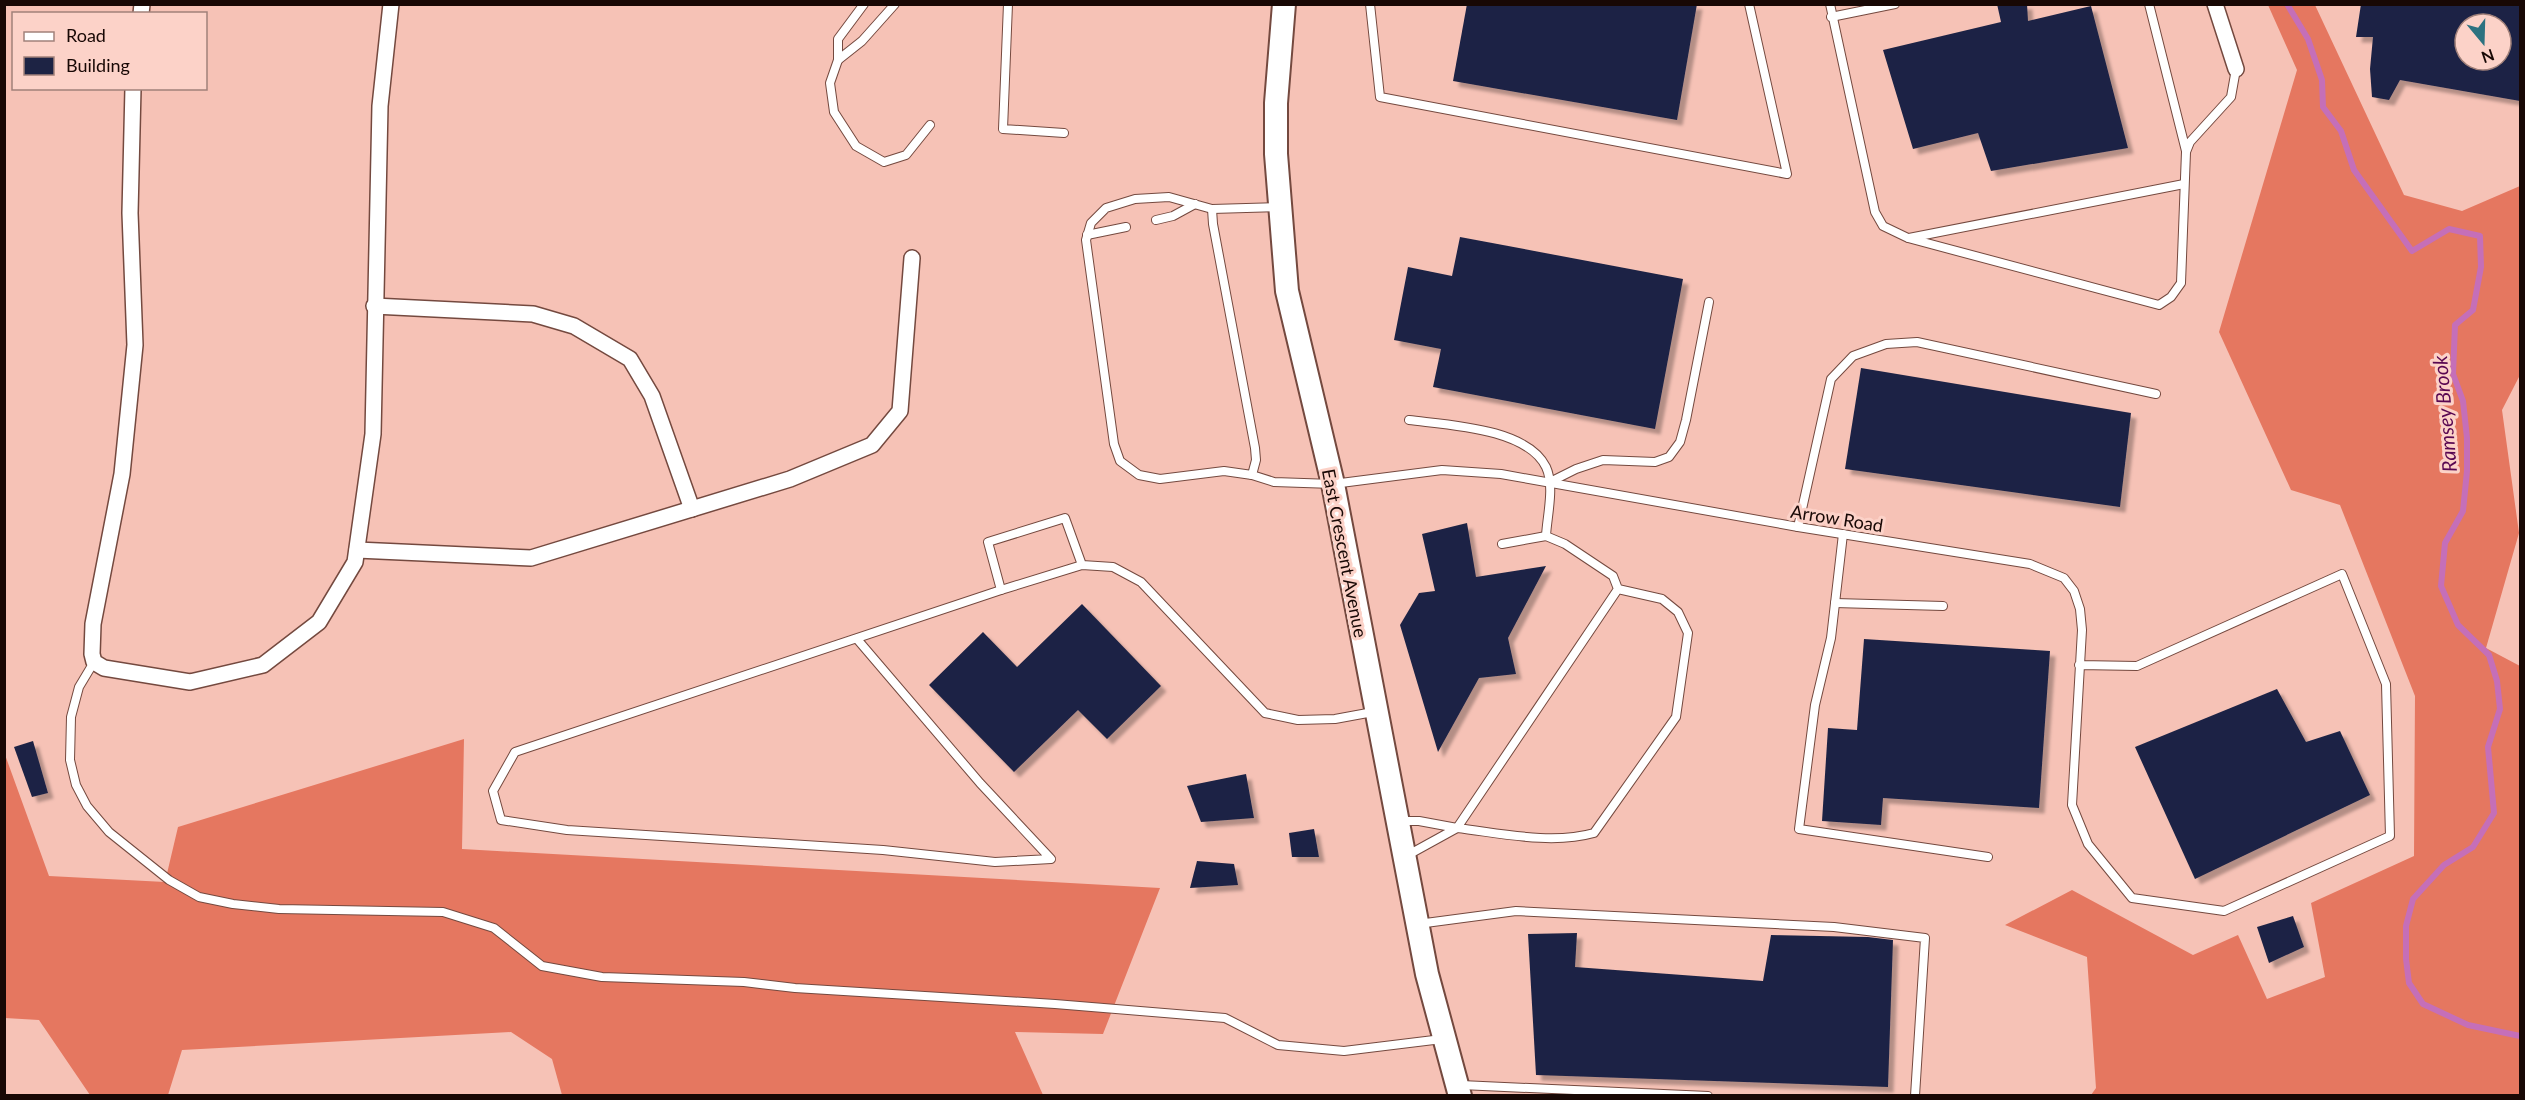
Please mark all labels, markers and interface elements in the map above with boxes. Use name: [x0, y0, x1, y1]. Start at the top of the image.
legend: [12, 12, 207, 90]
north arrow: [2453, 12, 2513, 72]
text: Road: [66, 24, 106, 46]
text: N: [2479, 46, 2497, 68]
text: Building: [66, 54, 130, 76]
water label: Ramsey Brook: [2427, 354, 2461, 473]
street label: East Crescent Avenue: [1318, 467, 1372, 639]
street label: Arrow Road: [1789, 500, 1885, 536]

